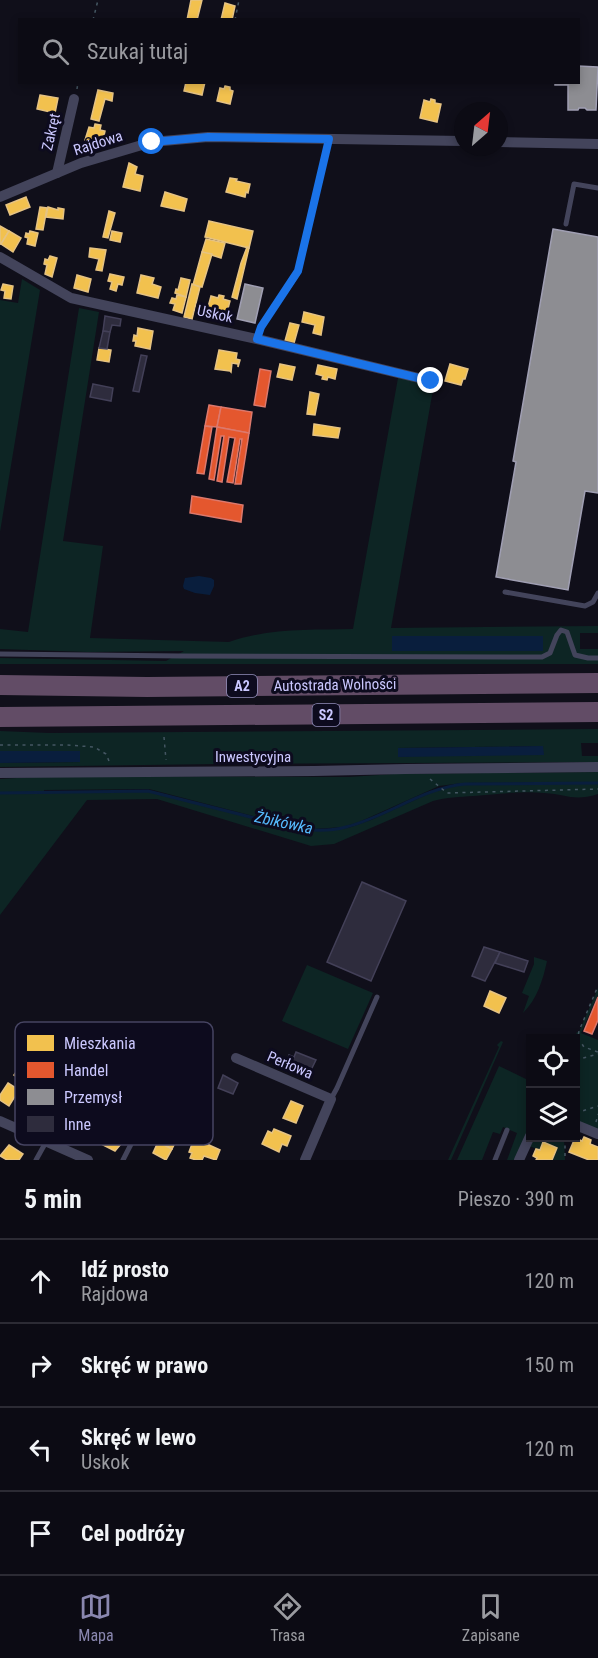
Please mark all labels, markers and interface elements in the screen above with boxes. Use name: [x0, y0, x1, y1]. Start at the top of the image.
search box: [18, 18, 580, 84]
icon: search: [39, 35, 72, 68]
text: Szukaj tutaj: [87, 39, 188, 64]
north arrow: [454, 102, 508, 156]
street label: Zakręt: [38, 112, 64, 152]
street label: Rajdowa: [71, 127, 125, 159]
route start: [138, 128, 164, 154]
street label: Uskok: [195, 301, 235, 327]
route end: [417, 367, 443, 393]
road number: A2: [227, 675, 257, 697]
street label: Autostrada Wolności: [274, 675, 396, 695]
road number: S2: [312, 704, 340, 726]
street label: Inwestycyjna: [215, 748, 291, 766]
water label: Żbikówka: [252, 807, 315, 838]
legend: [15, 1022, 213, 1145]
text: Mieszkania: [64, 1034, 136, 1053]
map controls: [526, 1034, 580, 1142]
button: locate: [526, 1034, 580, 1088]
street label: Perłowa: [264, 1047, 316, 1083]
text: Handel: [64, 1061, 108, 1080]
text: Przemysł: [64, 1088, 122, 1107]
button: layers: [526, 1088, 580, 1142]
text: Inne: [64, 1115, 91, 1134]
text: 5 min: [24, 1184, 82, 1214]
text: Pieszo · 390 m: [458, 1187, 574, 1211]
text: Idź prosto: [81, 1257, 169, 1282]
icon: ahead: [24, 1265, 57, 1298]
text: 120 m: [525, 1269, 574, 1293]
text: Rajdowa: [81, 1282, 148, 1306]
icon: right: [24, 1349, 57, 1382]
text: Skręć w prawo: [81, 1353, 208, 1378]
text: 150 m: [525, 1353, 574, 1377]
text: Skręć w lewo: [81, 1425, 196, 1450]
icon: left: [24, 1433, 57, 1466]
text: 120 m: [525, 1437, 574, 1461]
text: Uskok: [81, 1450, 129, 1474]
icon: arrive: [24, 1517, 57, 1550]
text: Cel podróży: [81, 1521, 185, 1546]
tab: Mapa: [78, 1590, 114, 1645]
tab: Trasa: [270, 1590, 305, 1645]
tab: Zapisane: [462, 1590, 520, 1645]

